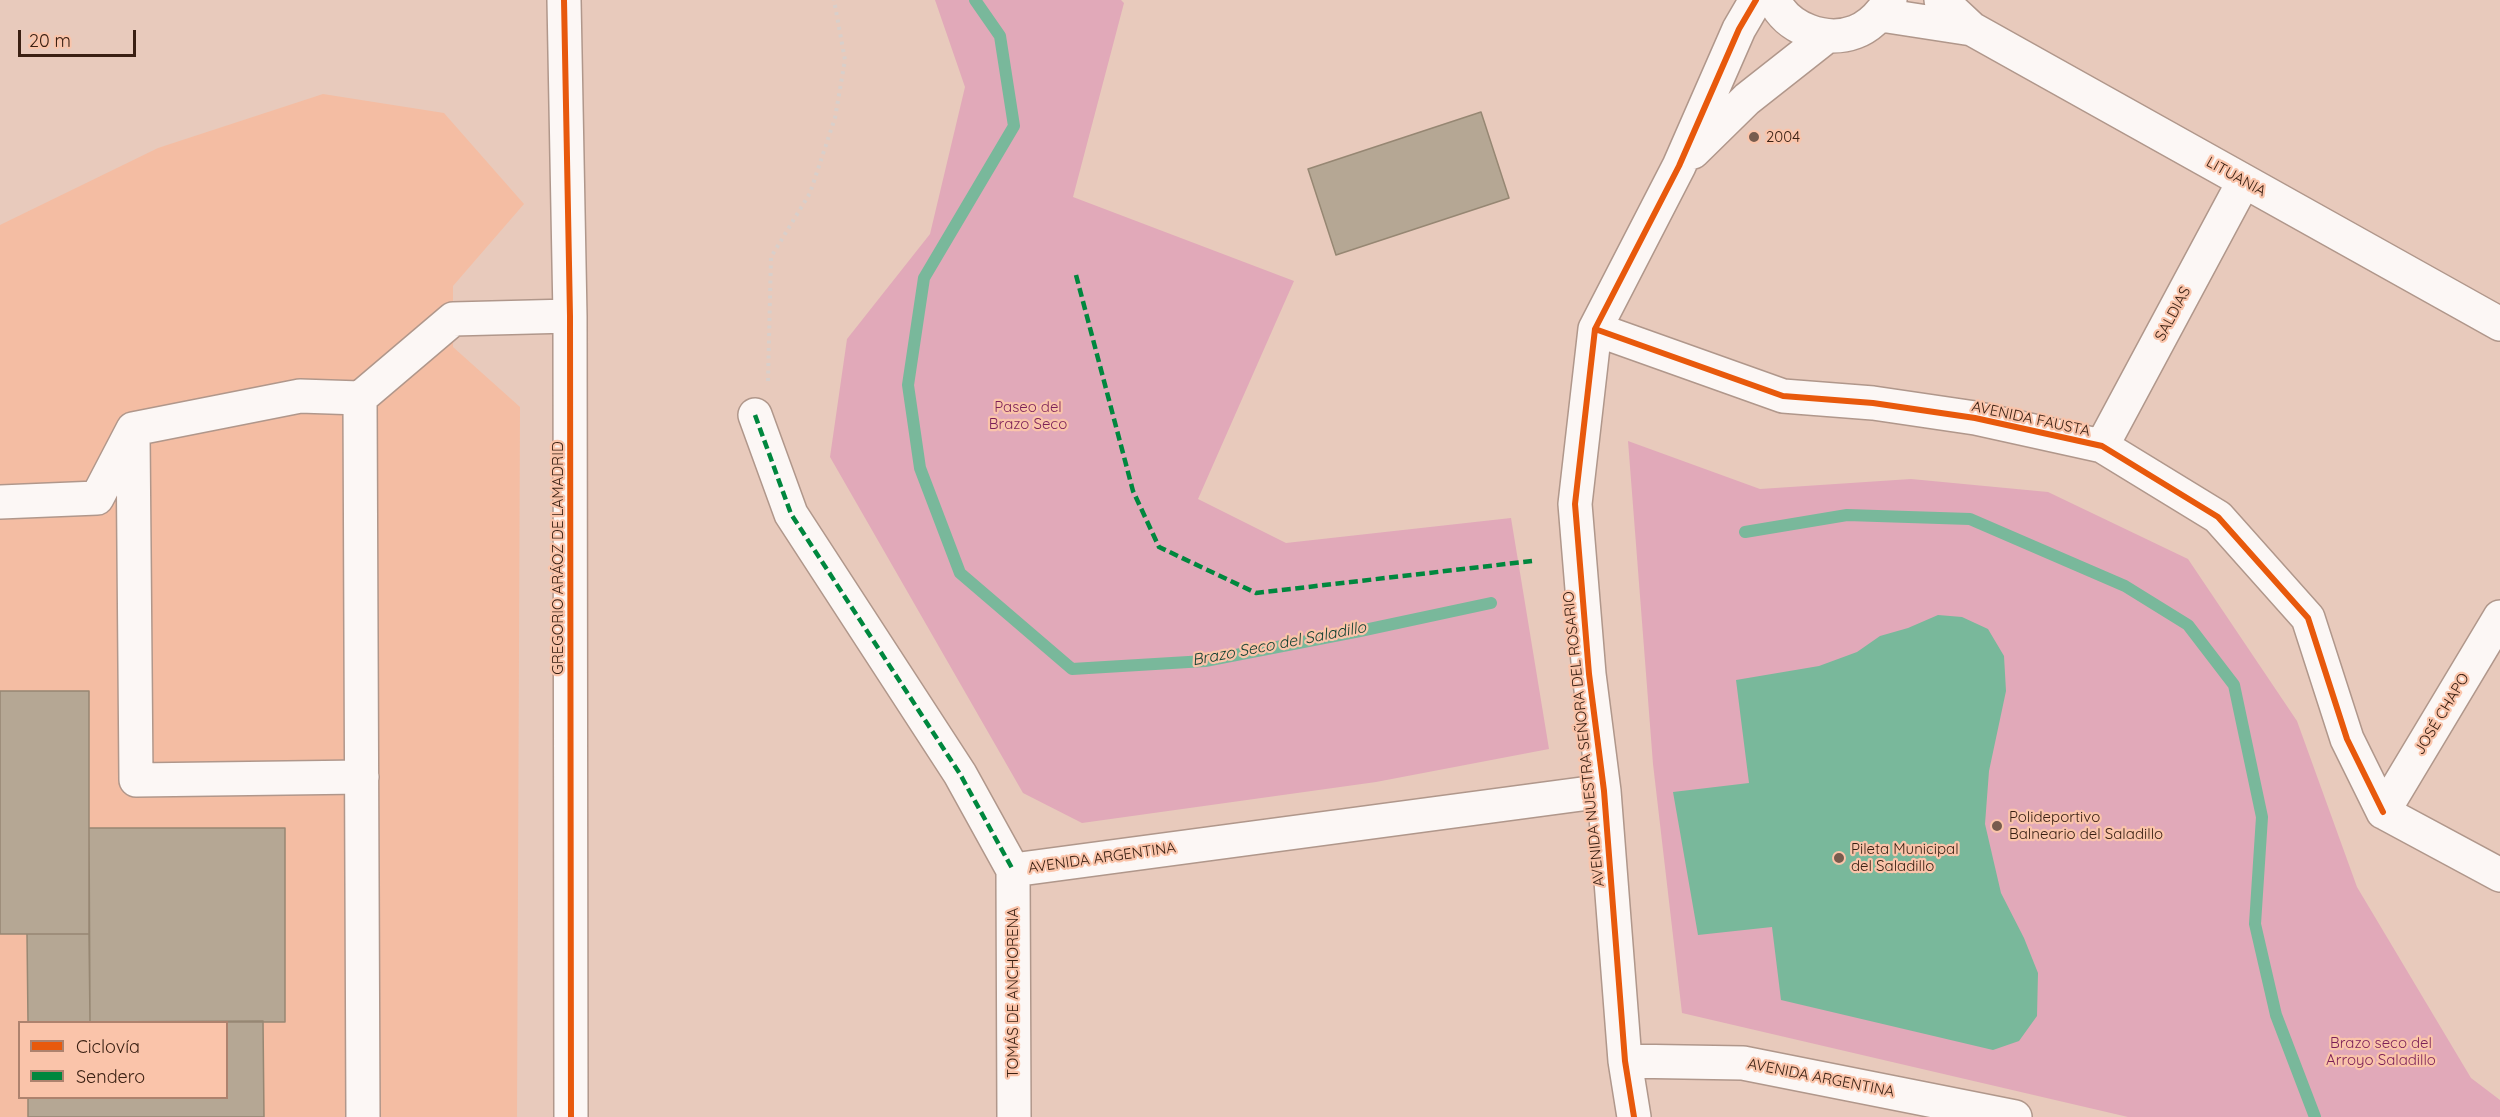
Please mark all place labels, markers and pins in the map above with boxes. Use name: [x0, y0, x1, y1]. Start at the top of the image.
place label: 2004: [1766, 128, 1800, 146]
marker: 2004: [1747, 130, 1761, 144]
place label: Polideportivo Balneario del Saladillo: [2009, 808, 2163, 843]
marker: Polideportivo Balneario del Saladillo: [1990, 819, 2004, 833]
place label: Pileta Municipal del Saladillo: [1851, 840, 1959, 875]
marker: Pileta Municipal del Saladillo: [1832, 851, 1846, 865]

